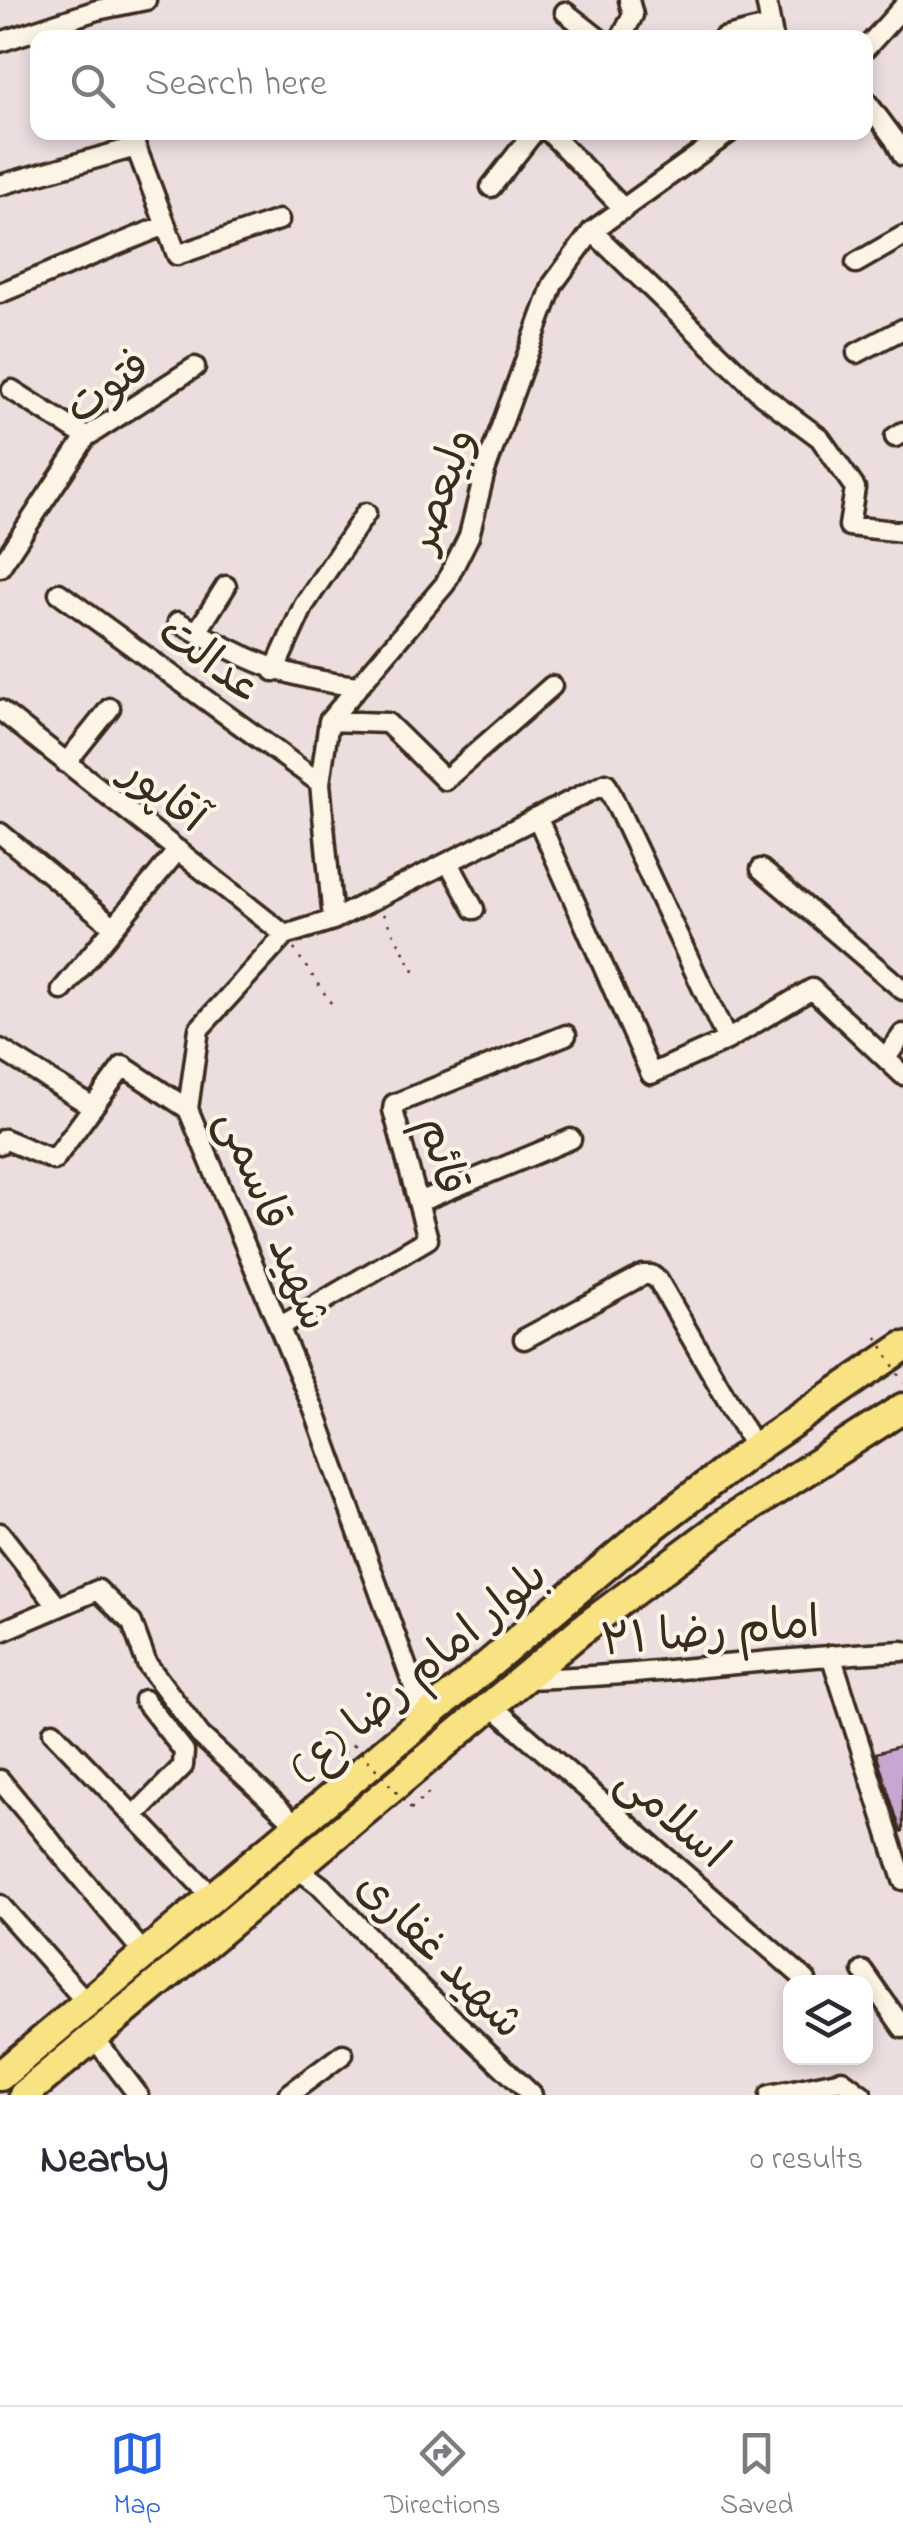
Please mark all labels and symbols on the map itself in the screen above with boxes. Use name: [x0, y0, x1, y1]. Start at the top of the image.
street label: فتوت: [52, 335, 166, 443]
street label: ولیعصر: [391, 420, 496, 565]
street label: عدالت: [143, 601, 275, 723]
street label: آقاپور: [103, 740, 221, 853]
street label: شهید قاسمی: [197, 1100, 346, 1341]
street label: قائم: [398, 1110, 482, 1203]
street label: بلوار امام رضا (ع): [277, 1546, 564, 1802]
street label: امام رضا ۲۱: [598, 1592, 823, 1676]
street label: اسلامی: [600, 1751, 742, 1887]
street label: شهید غفاری: [339, 1857, 538, 2056]

